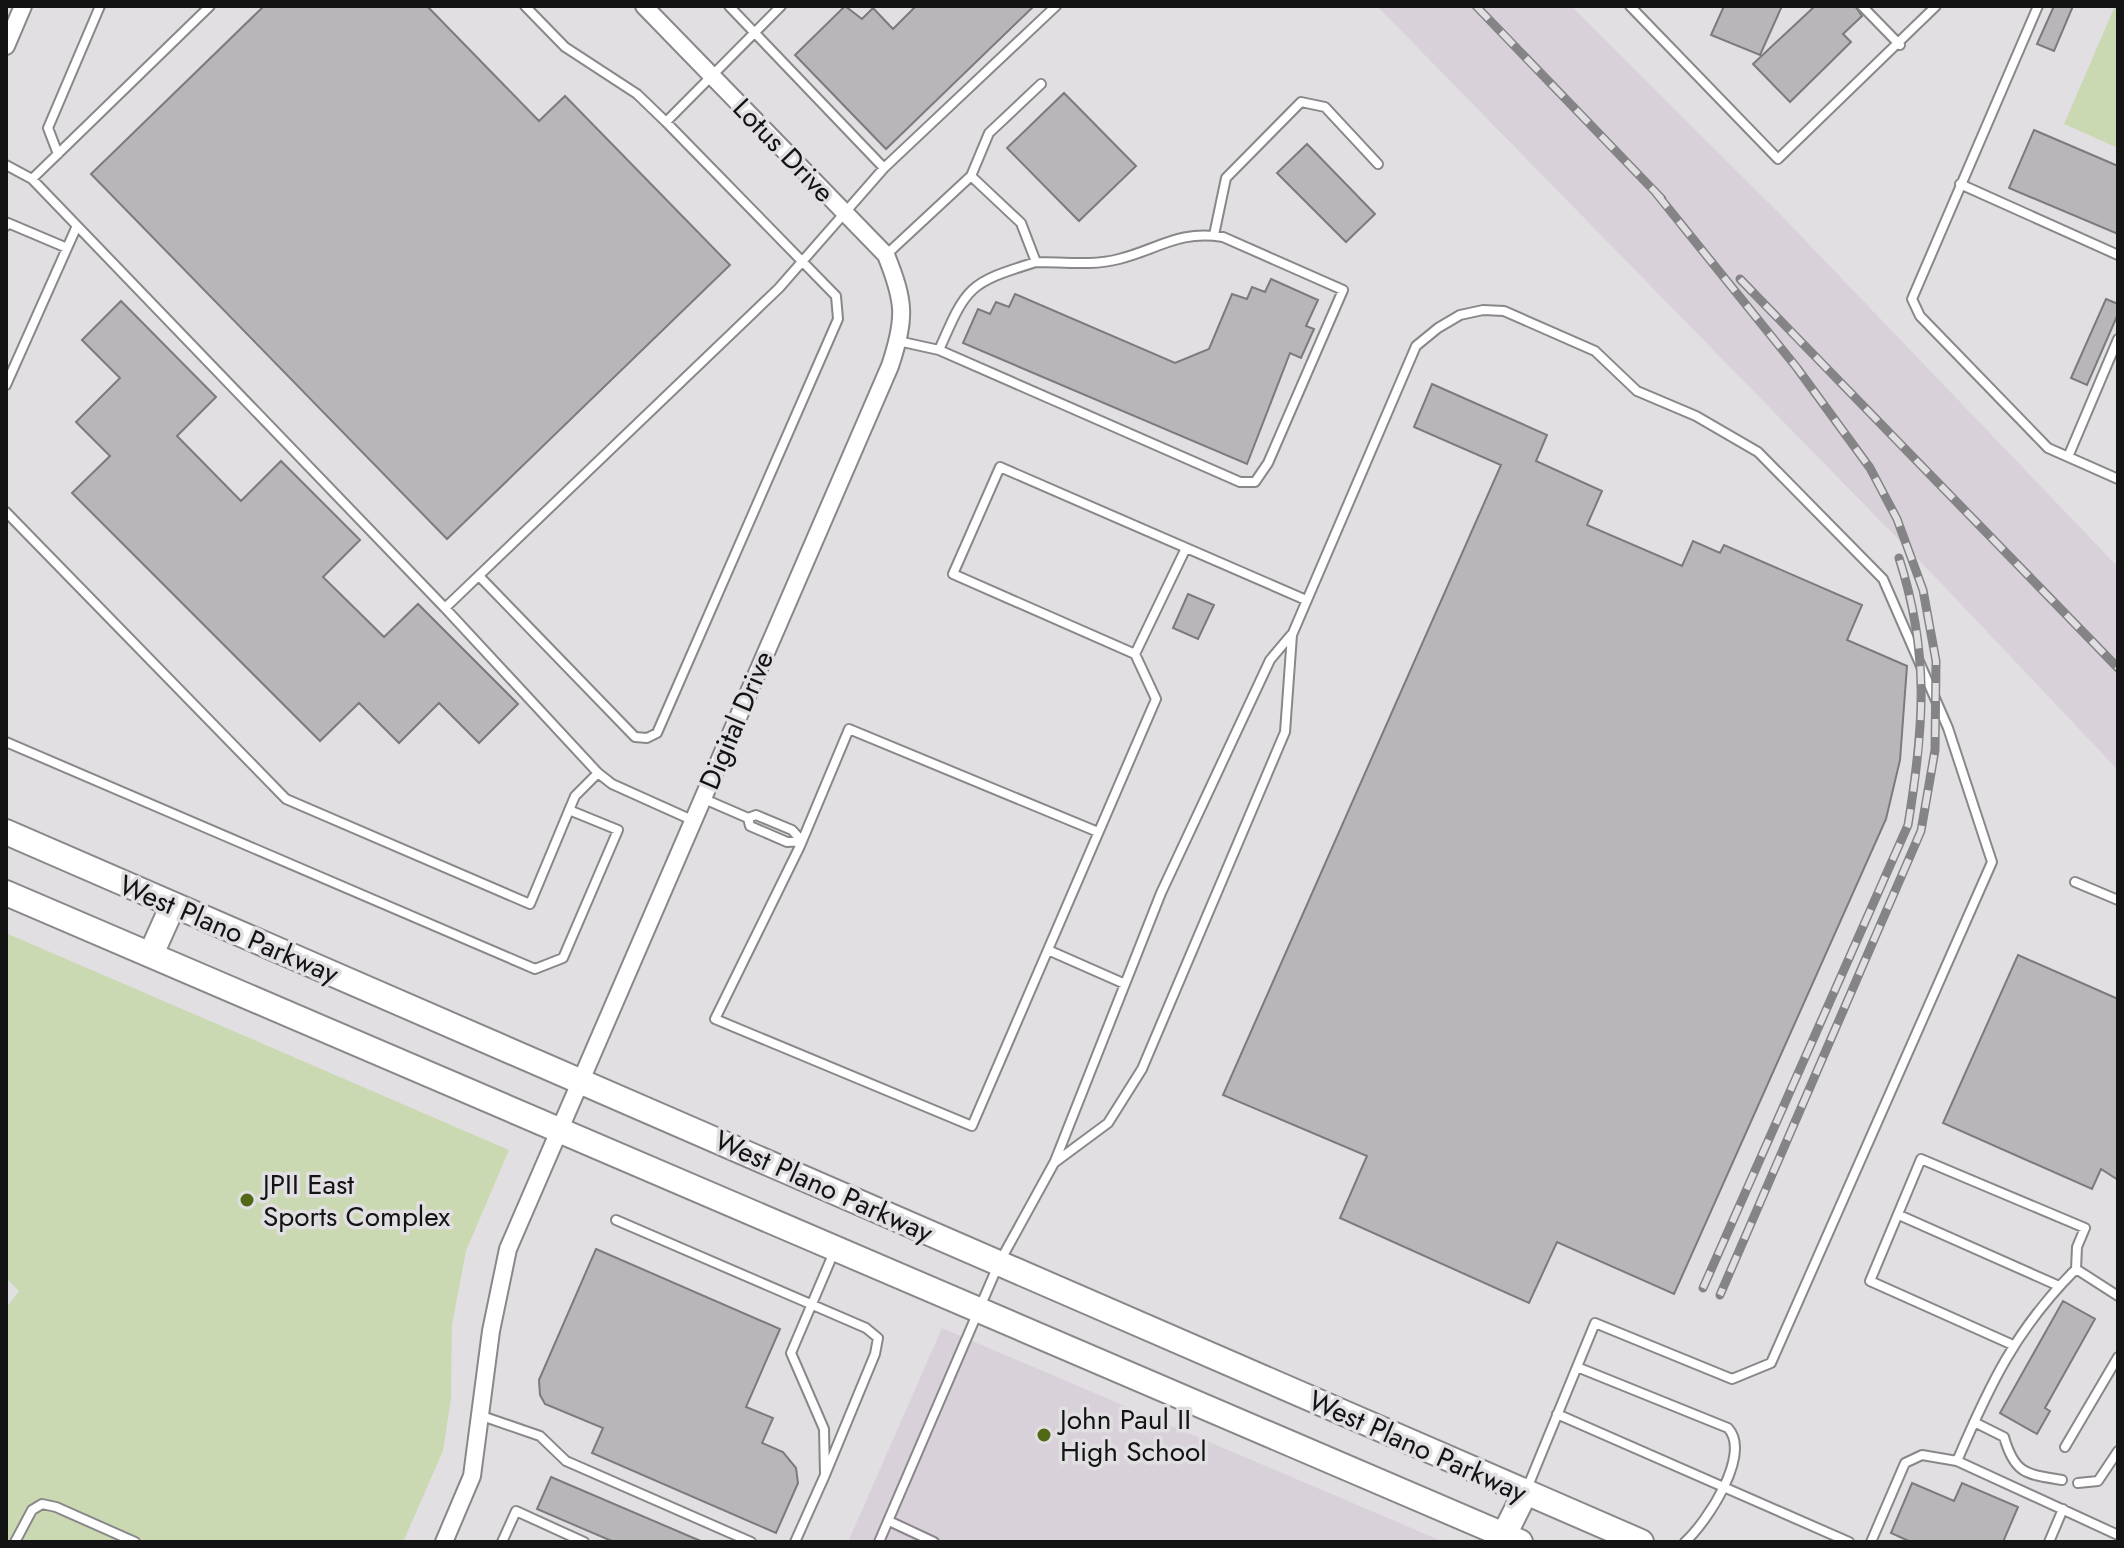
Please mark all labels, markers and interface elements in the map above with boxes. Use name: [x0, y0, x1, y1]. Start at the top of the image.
street label: Lotus Drive: [723, 89, 844, 212]
street label: Digital Drive: [689, 645, 784, 796]
street label: West Plano Parkway: [113, 865, 346, 994]
street label: West Plano Parkway: [708, 1120, 940, 1253]
place label: JPII East Sports Complex: [259, 1164, 450, 1237]
marker: JPII East Sports Complex: [238, 1191, 256, 1209]
street label: West Plano Parkway: [1302, 1380, 1534, 1513]
place label: John Paul II High School: [1056, 1399, 1207, 1472]
marker: John Paul II High School: [1035, 1426, 1053, 1444]

